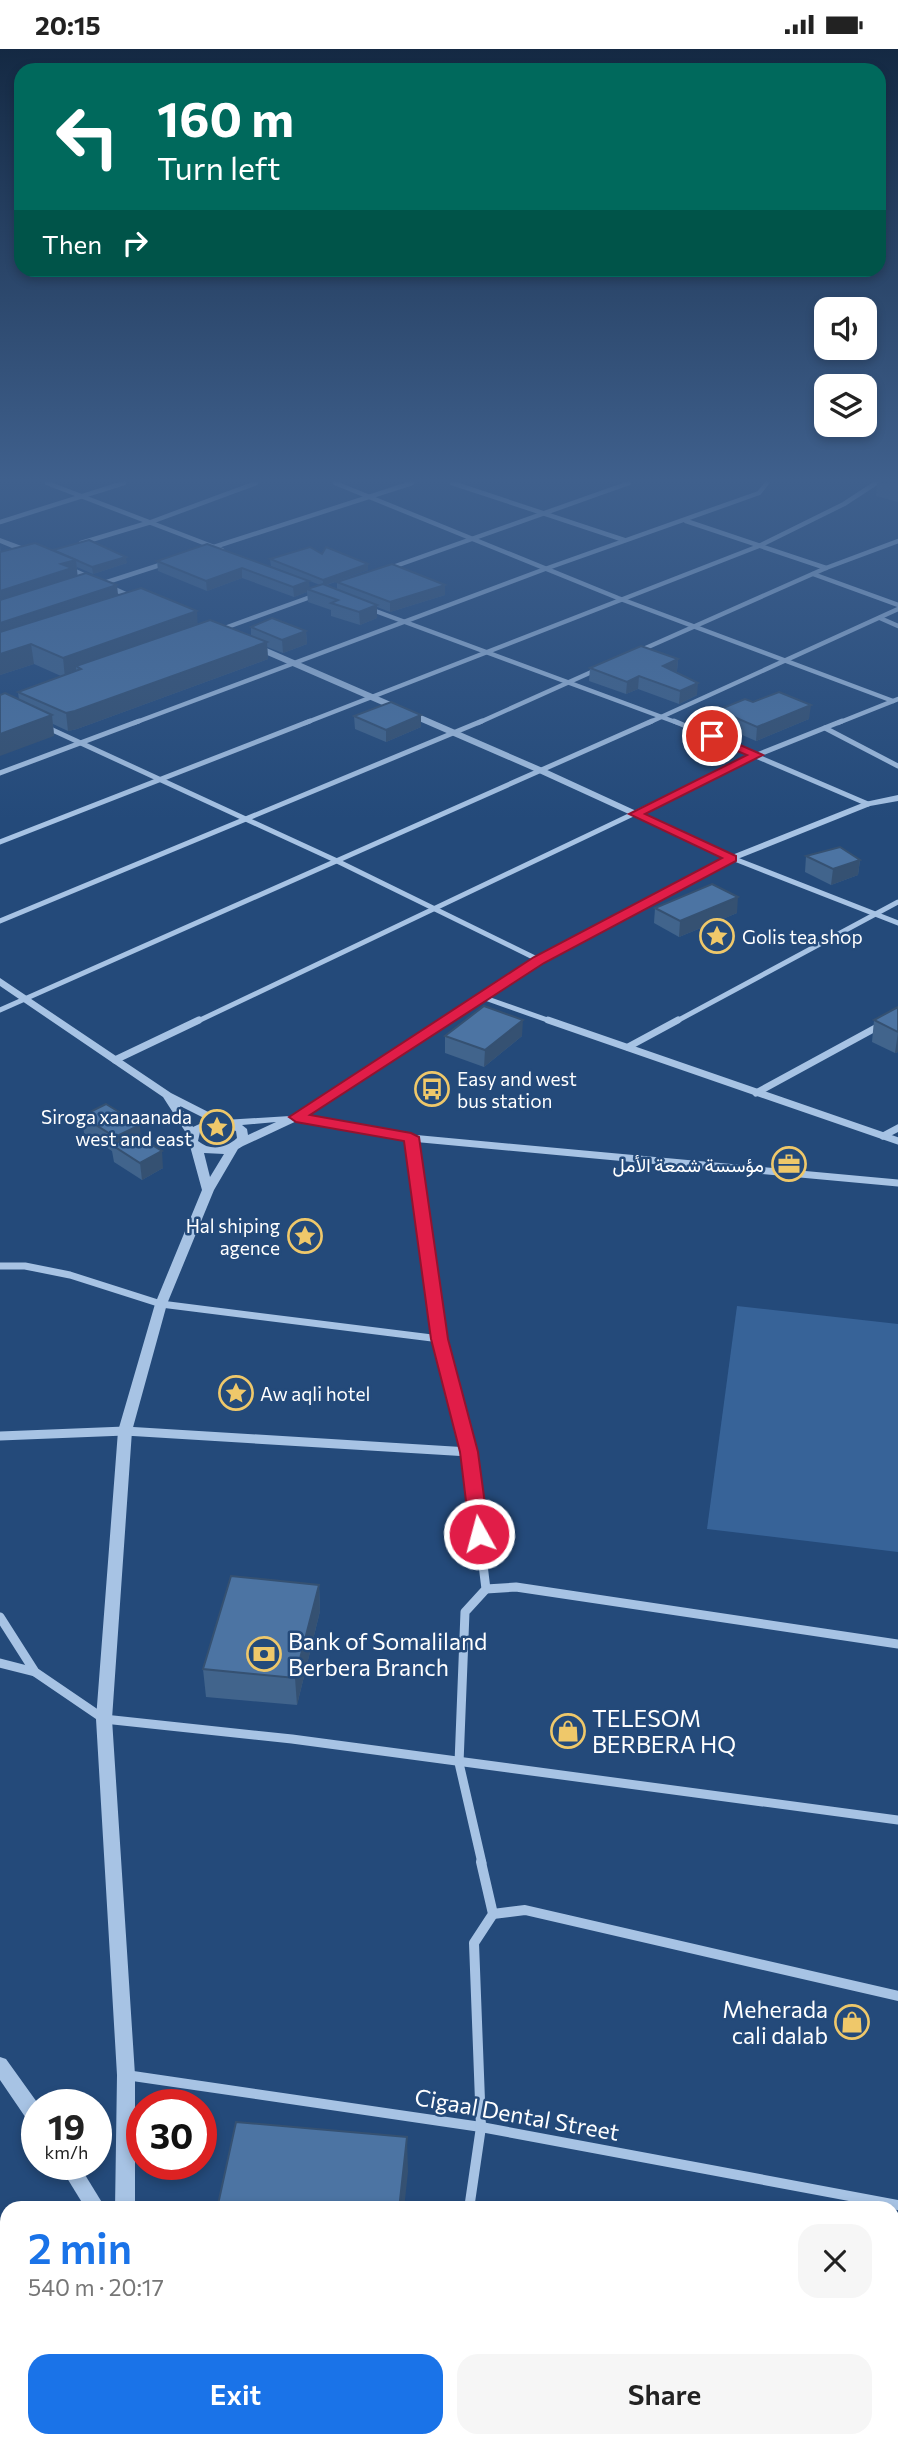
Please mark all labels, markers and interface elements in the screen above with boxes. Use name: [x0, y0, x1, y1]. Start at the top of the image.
text: 20:15: [35, 9, 101, 40]
text: 160 m: [157, 87, 294, 147]
icon: left: [42, 91, 133, 182]
text: Turn left: [157, 147, 281, 187]
icon: right: [116, 224, 154, 262]
text: Then: [42, 228, 102, 259]
map controls: [814, 297, 877, 437]
button: sound: [814, 297, 877, 360]
button: layers: [814, 374, 877, 437]
pin: [682, 706, 742, 766]
icon: arrive: [693, 717, 731, 755]
place icon: Golis tea shop: [698, 917, 736, 955]
place label: Golis tea shop: [742, 925, 863, 948]
place label: Easy and west bus station: [457, 1067, 577, 1112]
bus stop icon: Easy and west bus station: [413, 1070, 451, 1108]
place label: Siroga xanaanada west and east: [41, 1105, 192, 1150]
place icon: Siroga xanaanada west and east: [198, 1108, 236, 1146]
office icon: مؤسسة شمعة الأمل: [770, 1145, 808, 1183]
place label: مؤسسة شمعة الأمل: [613, 1153, 764, 1177]
place label: Hal shiping agence: [186, 1214, 280, 1259]
place icon: Hal shiping agence: [286, 1217, 324, 1255]
place icon: Aw aqli hotel: [217, 1374, 255, 1412]
place label: Aw aqli hotel: [260, 1382, 370, 1405]
position arrow: [442, 1497, 516, 1571]
place label: Bank of Somaliland Berbera Branch: [288, 1627, 487, 1681]
bank icon: Bank of Somaliland Berbera Branch: [245, 1635, 283, 1673]
place label: TELESOM BERBERA HQ: [592, 1704, 736, 1758]
shop icon: TELESOM BERBERA HQ: [549, 1712, 587, 1750]
place label: Meherada cali dalab: [722, 1995, 828, 2049]
shop icon: Meherada cali dalab: [833, 2003, 871, 2041]
street label: Cigaal Dental Street: [413, 2082, 621, 2146]
speed limit sign: 30: [126, 2089, 217, 2180]
text: 19: [48, 2104, 85, 2147]
text: km/h: [45, 2141, 88, 2163]
text: 2 min: [28, 2221, 132, 2273]
button: close: [798, 2224, 872, 2298]
text: 540 m · 20:17: [28, 2273, 164, 2301]
button: Exit: [28, 2354, 443, 2434]
button: Share: [457, 2354, 872, 2434]

